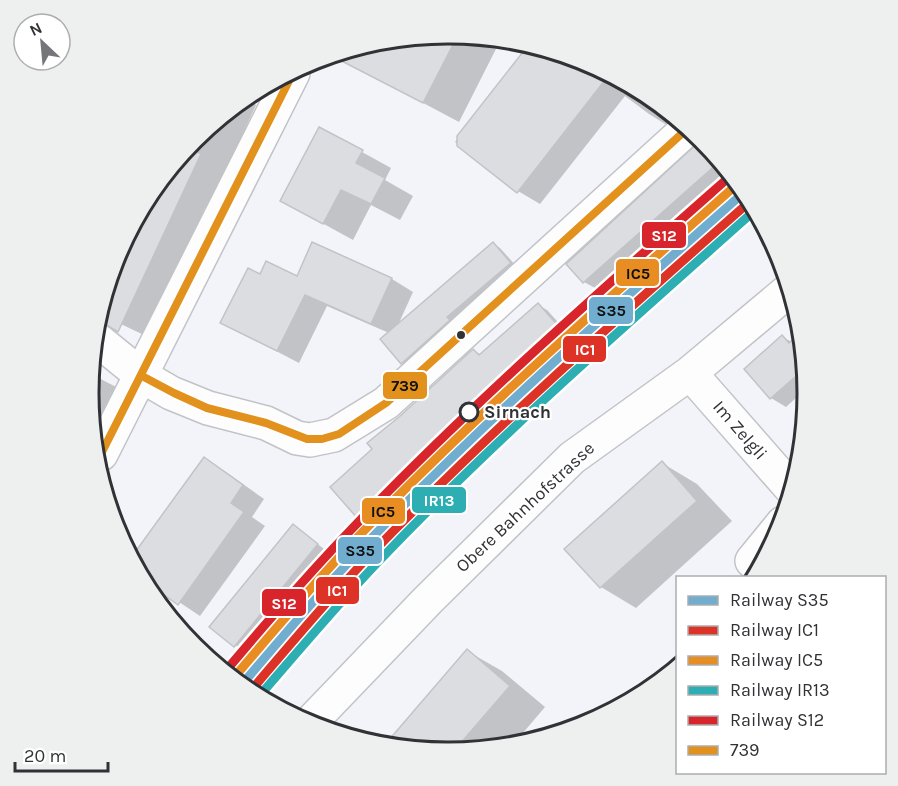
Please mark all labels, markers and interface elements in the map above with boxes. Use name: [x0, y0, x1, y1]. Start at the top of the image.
north arrow: [12, 12, 72, 72]
text: N: [26, 18, 45, 40]
line badge: S12: [641, 221, 687, 249]
text: S12: [651, 226, 677, 245]
line badge: IC5: [615, 258, 660, 287]
text: IC5: [626, 264, 650, 283]
line badge: S35: [588, 296, 634, 325]
text: S35: [596, 301, 626, 320]
unlabelled marker: [455, 329, 467, 341]
line badge: IC1: [562, 335, 607, 363]
text: IC1: [575, 340, 595, 359]
line badge: 739: [382, 371, 428, 400]
text: 739: [391, 376, 419, 395]
street label: Im Zelgli: [708, 396, 772, 464]
place label: Sirnach: [484, 401, 551, 423]
marker: Sirnach: [459, 402, 479, 422]
street label: Obere Bahnhofstrasse: [451, 437, 599, 577]
line badge: IR13: [411, 486, 467, 514]
text: IR13: [424, 491, 454, 510]
line badge: IC5: [361, 497, 406, 525]
text: IC5: [371, 502, 395, 521]
line badge: S35: [337, 536, 383, 565]
text: S35: [345, 541, 375, 560]
line badge: IC1: [315, 576, 360, 605]
legend: [676, 576, 886, 774]
text: IC1: [327, 581, 347, 600]
line badge: S12: [261, 588, 307, 617]
text: Railway S35: [730, 589, 829, 611]
text: S12: [271, 594, 297, 613]
text: Railway IC1: [730, 619, 819, 641]
text: Railway IC5: [730, 649, 823, 671]
text: Railway IR13: [730, 679, 830, 701]
text: Railway S12: [730, 709, 824, 731]
scale bar: [15, 735, 108, 773]
text: 739: [730, 739, 760, 761]
text: 20 m: [24, 745, 66, 767]

